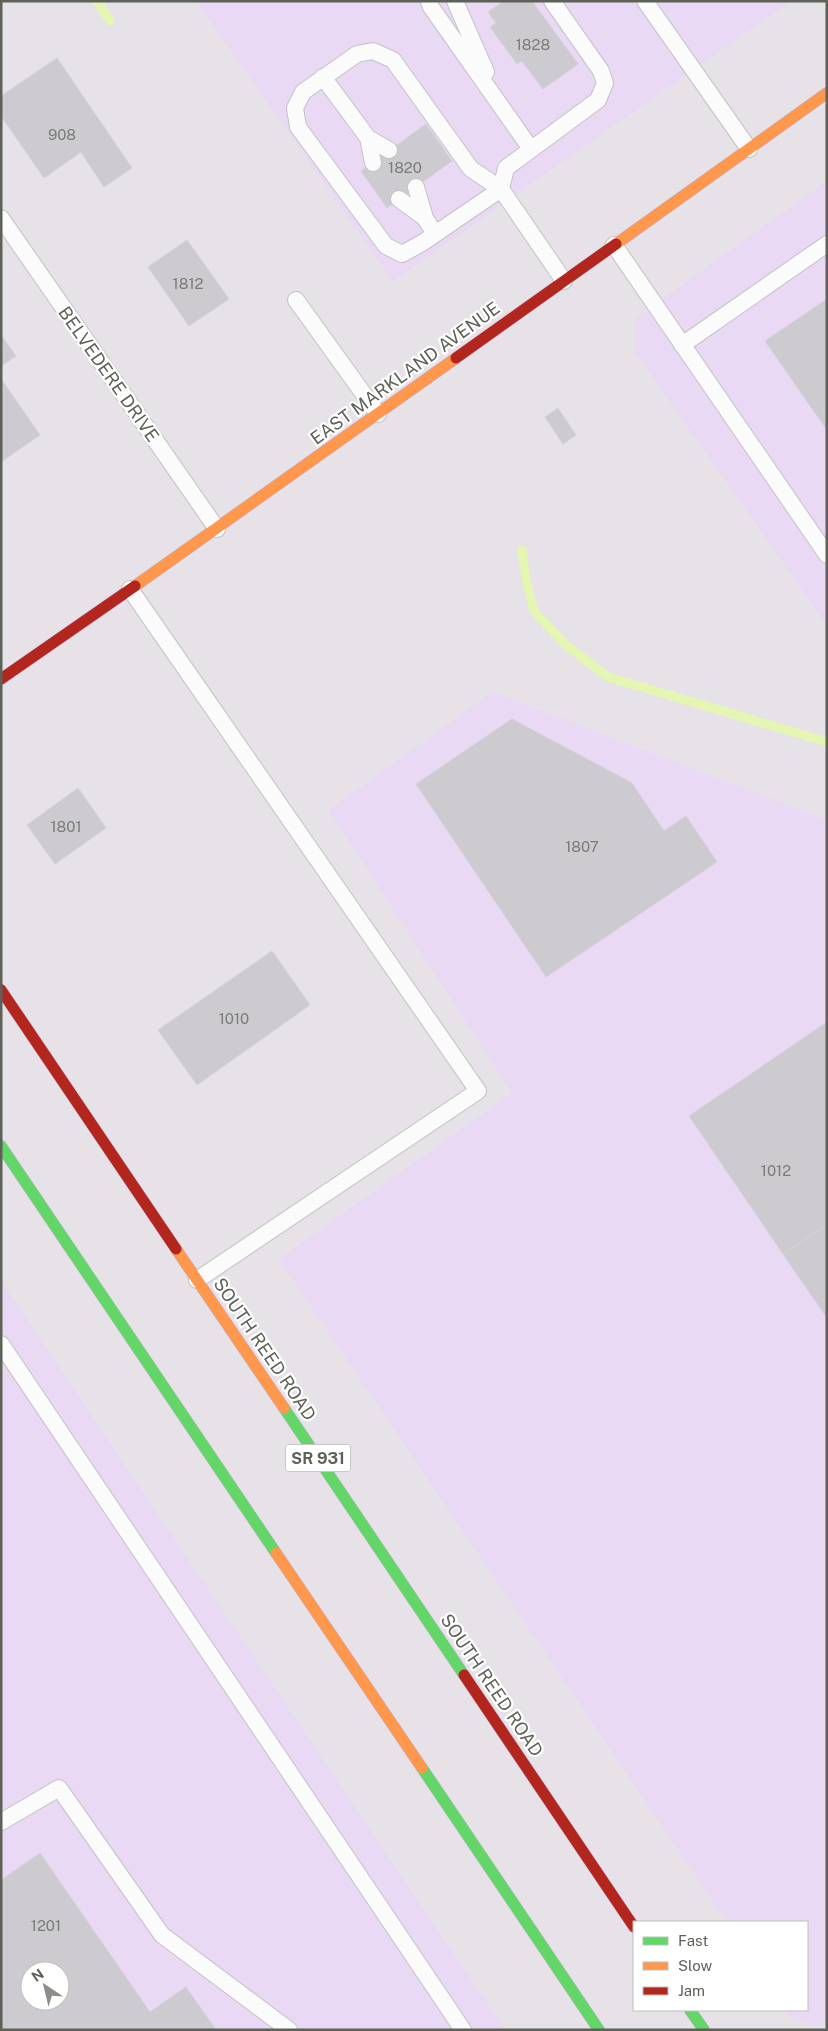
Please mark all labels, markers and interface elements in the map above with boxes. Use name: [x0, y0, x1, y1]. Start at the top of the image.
house number: 1828: [516, 36, 550, 53]
house number: 908: [48, 126, 76, 143]
house number: 1820: [388, 159, 422, 176]
house number: 1812: [173, 275, 203, 292]
street label: EAST MARKLAND AVENUE: [306, 297, 504, 449]
street label: BELVEDERE DRIVE: [54, 302, 164, 446]
house number: 1801: [50, 818, 82, 835]
house number: 1807: [565, 838, 599, 855]
house number: 1010: [219, 1010, 249, 1027]
house number: 1012: [761, 1162, 791, 1179]
street label: SOUTH REED ROAD: [209, 1274, 321, 1424]
road number: SR 931: [286, 1445, 350, 1472]
street label: SOUTH REED ROAD: [436, 1610, 548, 1760]
house number: 1201: [31, 1917, 61, 1934]
legend: [633, 1921, 808, 2011]
text: Fast: [678, 1932, 708, 1949]
text: Slow: [678, 1957, 713, 1974]
north arrow: [20, 1961, 70, 2011]
text: N: [28, 1966, 47, 1985]
text: Jam: [678, 1982, 705, 1999]

